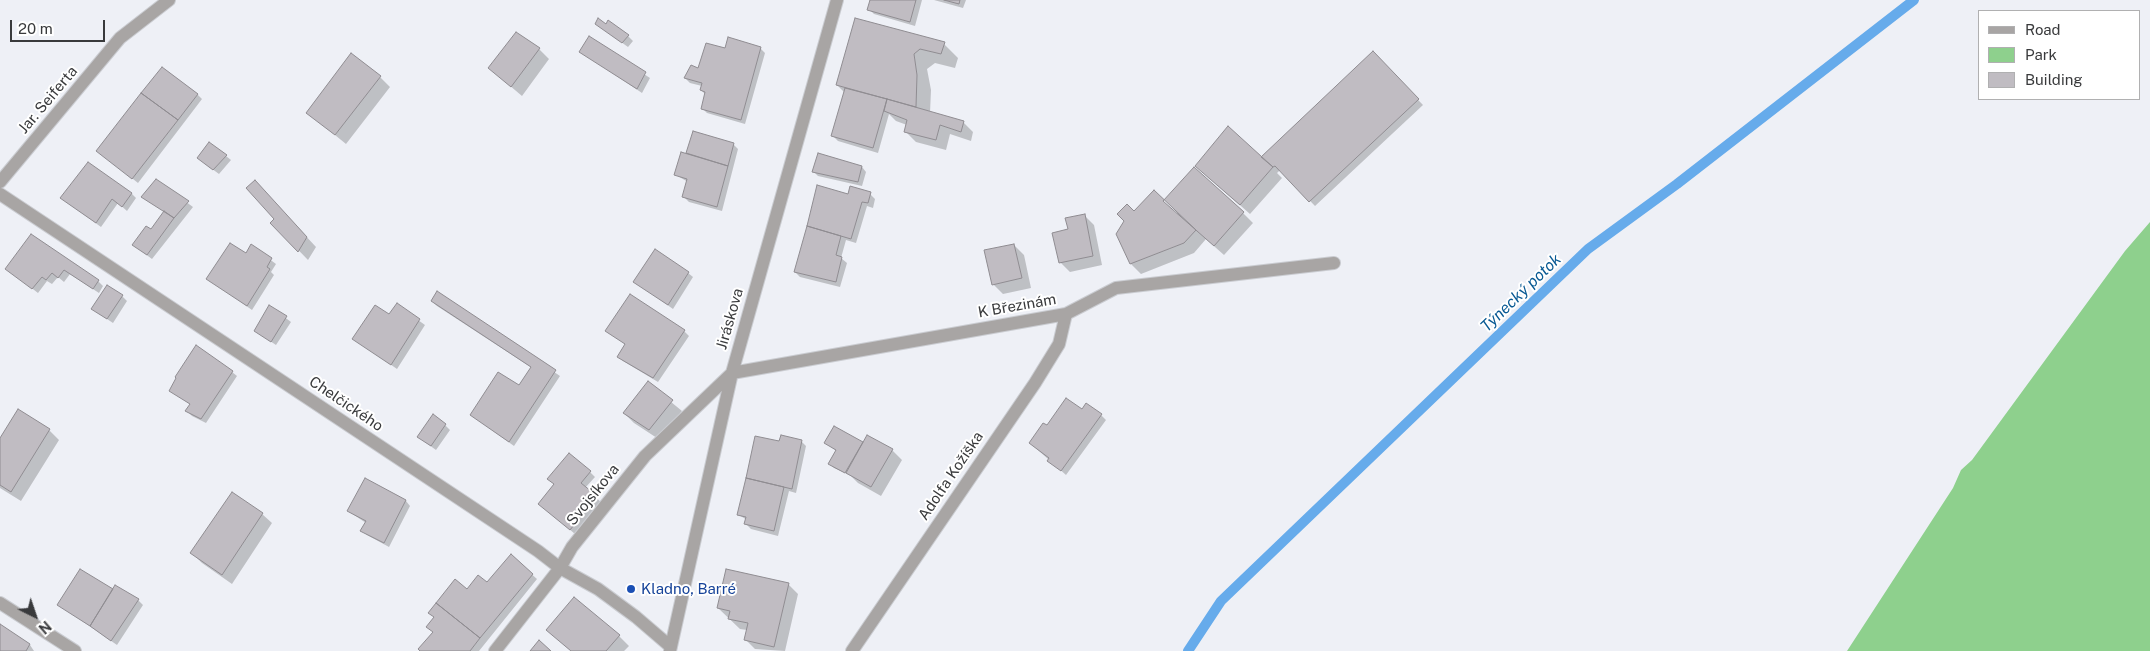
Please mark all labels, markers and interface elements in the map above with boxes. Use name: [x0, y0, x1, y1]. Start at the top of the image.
scale bar: [12, 10, 108, 42]
legend: [1978, 10, 2140, 100]
text: 20 m: [18, 20, 53, 37]
text: Road: [2025, 21, 2061, 38]
text: Park: [2025, 46, 2057, 63]
street label: Jar. Seiferta: [15, 63, 81, 137]
text: Building: [2025, 71, 2083, 88]
water label: Týnecký potok: [1477, 250, 1565, 336]
street label: Jiráskova: [713, 286, 747, 352]
street label: K Březinám: [977, 290, 1057, 322]
street label: Chelčického: [306, 373, 386, 435]
street label: Adolfa Kožíška: [915, 428, 987, 524]
street label: Svojsíkova: [563, 461, 623, 529]
place label: Kladno, Barré: [641, 580, 736, 598]
marker: Kladno, Barré: [625, 583, 637, 595]
north arrow: [10, 591, 60, 641]
text: N: [35, 618, 54, 637]

